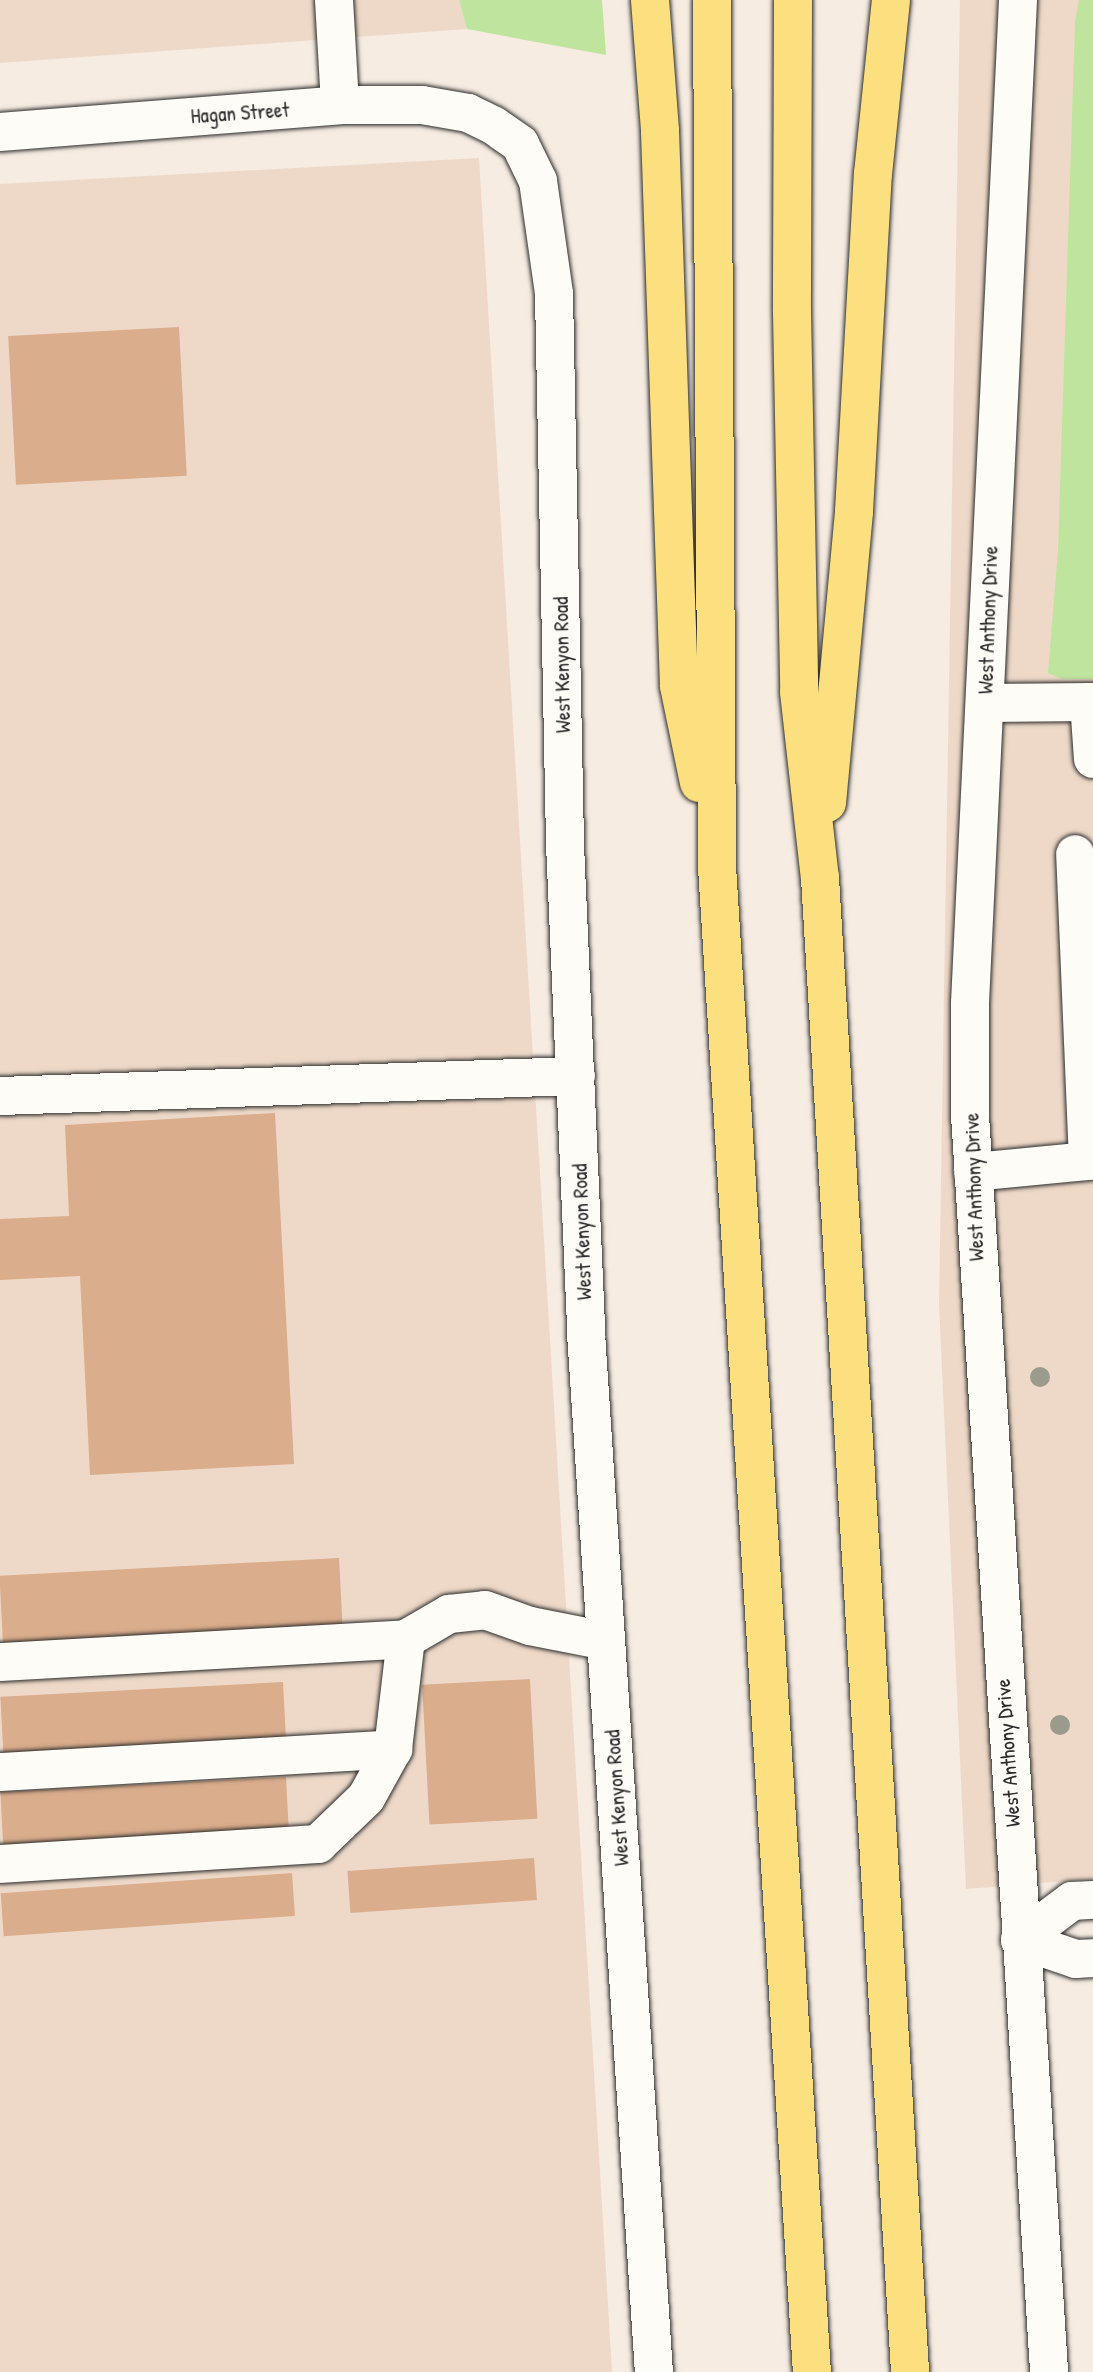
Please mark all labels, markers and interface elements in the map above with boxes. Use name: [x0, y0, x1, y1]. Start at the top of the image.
street label: Hagan Street: [190, 97, 290, 129]
street label: West Anthony Drive: [973, 545, 1003, 695]
street label: West Kenyon Road: [548, 597, 576, 733]
street label: West Anthony Drive: [959, 1112, 989, 1262]
street label: West Kenyon Road: [567, 1163, 597, 1301]
street label: West Anthony Drive: [990, 1678, 1026, 1828]
street label: West Kenyon Road: [600, 1729, 634, 1867]

